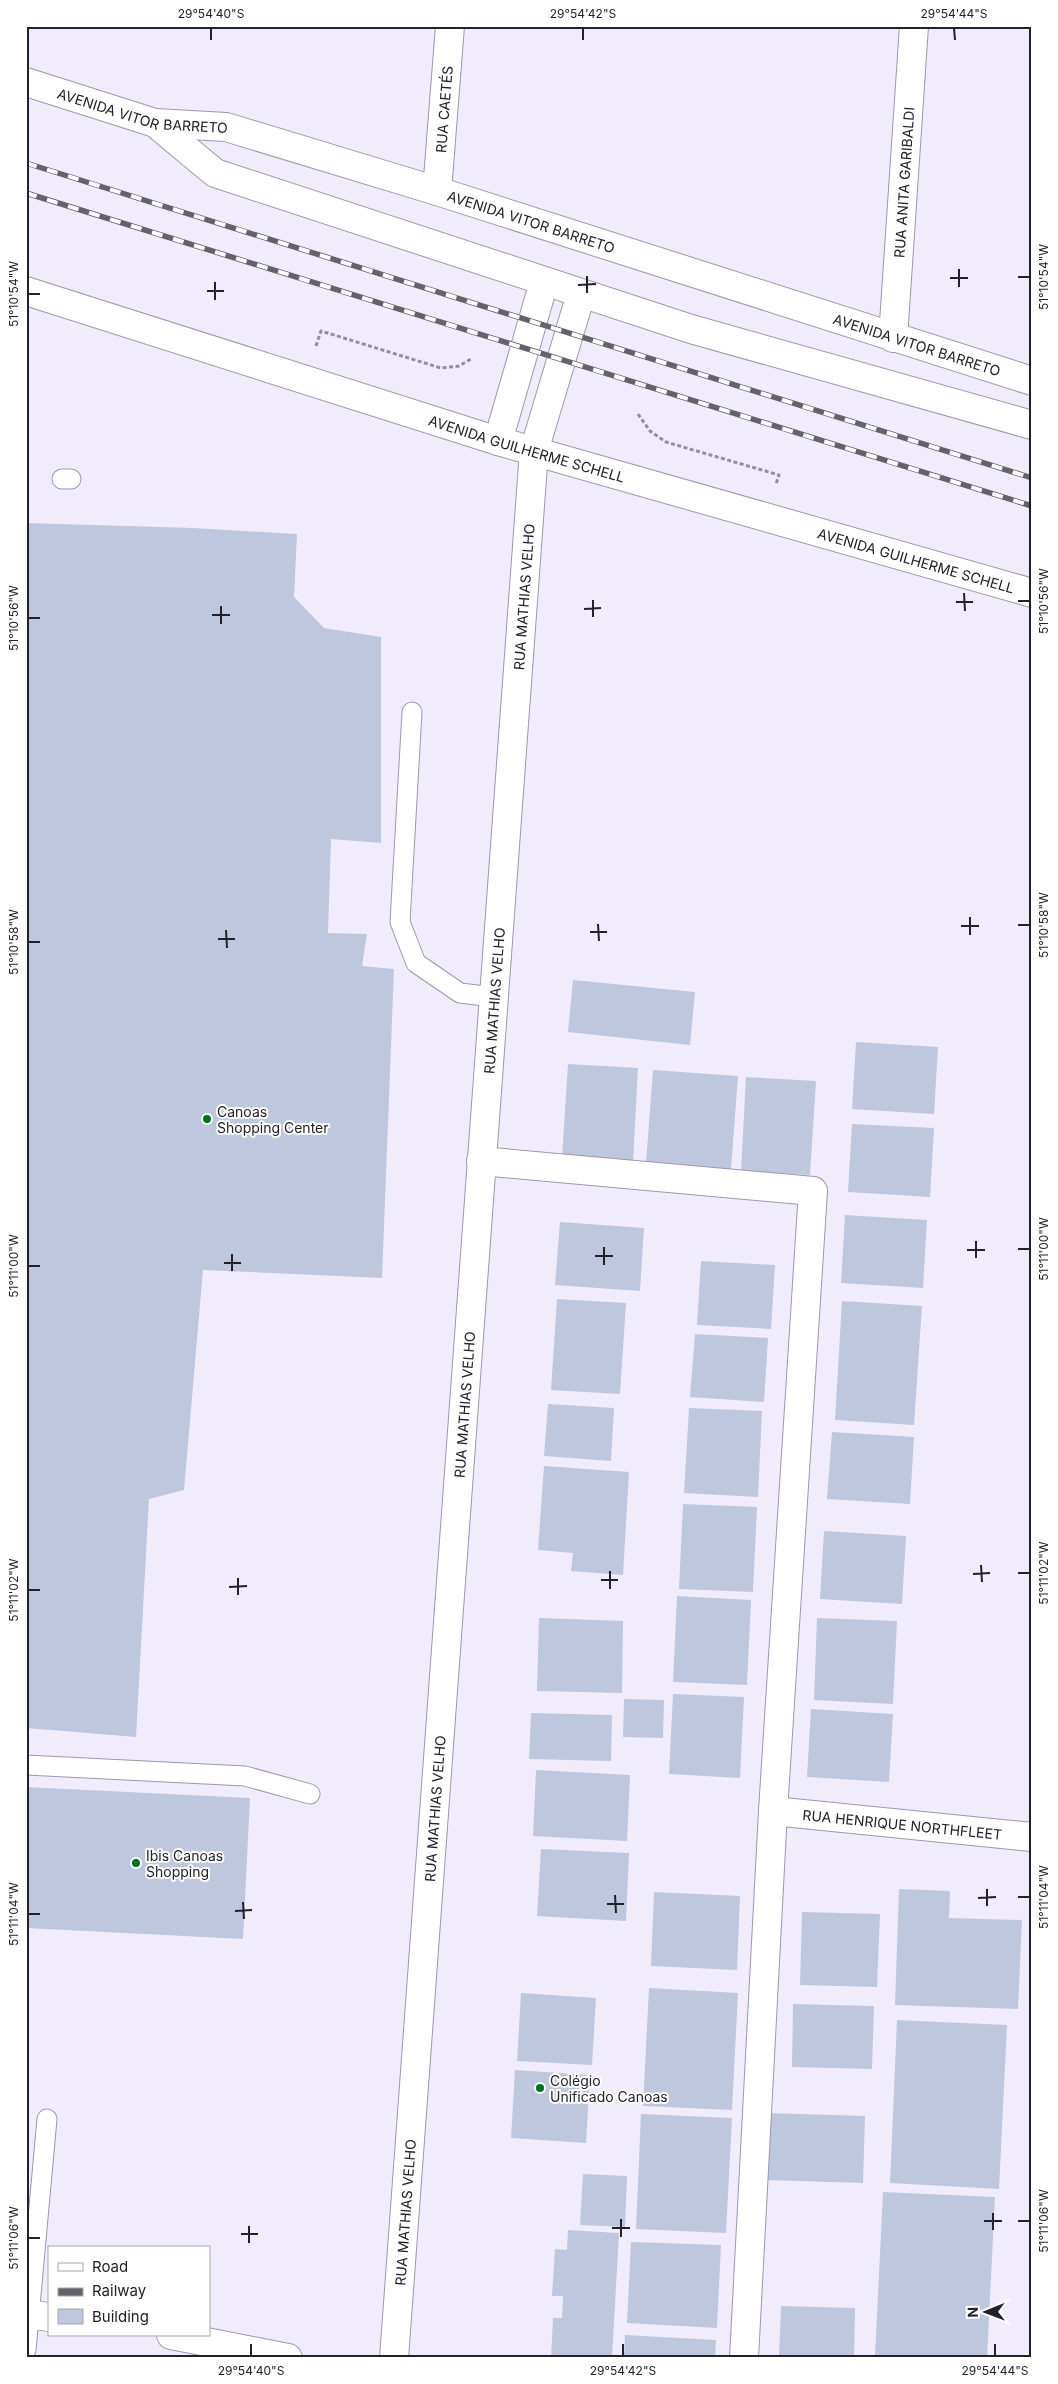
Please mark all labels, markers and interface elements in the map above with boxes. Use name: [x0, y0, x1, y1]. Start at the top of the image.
text: 29°54'40"S: [178, 6, 245, 21]
text: 29°54'42"S: [550, 6, 617, 21]
text: 29°54'44"S: [921, 6, 988, 21]
street label: RUA CAETÉS: [432, 65, 455, 153]
street label: AVENIDA VITOR BARRETO: [55, 84, 228, 136]
street label: RUA ANITA GARIBALDI: [890, 106, 917, 258]
street label: AVENIDA VITOR BARRETO: [446, 186, 617, 256]
text: 51°10'54"W: [1036, 244, 1051, 310]
text: 51°10'54"W: [6, 261, 21, 327]
street label: AVENIDA VITOR BARRETO: [831, 310, 1003, 379]
street label: AVENIDA GUILHERME SCHELL: [427, 411, 627, 485]
street label: RUA MATHIAS VELHO: [509, 523, 537, 671]
street label: AVENIDA GUILHERME SCHELL: [816, 524, 1016, 596]
text: 51°10'56"W: [1036, 568, 1051, 634]
text: 51°10'56"W: [6, 585, 21, 651]
text: 51°10'58"W: [1036, 892, 1051, 958]
text: 51°10'58"W: [6, 909, 21, 975]
street label: RUA MATHIAS VELHO: [480, 927, 508, 1075]
place label: Canoas Shopping Center: [217, 1103, 329, 1136]
marker: Canoas Shopping Center: [201, 1113, 213, 1125]
text: 51°11'00"W: [1036, 1217, 1051, 1281]
text: 51°11'00"W: [6, 1234, 21, 1298]
street label: RUA MATHIAS VELHO: [450, 1331, 478, 1478]
text: 51°11'02"W: [1036, 1541, 1051, 1605]
text: 51°11'02"W: [6, 1558, 21, 1622]
street label: RUA MATHIAS VELHO: [420, 1735, 448, 1882]
street label: RUA HENRIQUE NORTHFLEET: [802, 1806, 1003, 1842]
place label: Ibis Canoas Shopping: [146, 1847, 223, 1880]
marker: Ibis Canoas Shopping: [130, 1857, 142, 1869]
text: 51°11'04"W: [1036, 1865, 1051, 1929]
text: 51°11'04"W: [6, 1882, 21, 1946]
place label: Colégio Unificado Canoas: [550, 2072, 668, 2105]
marker: Colégio Unificado Canoas: [534, 2082, 546, 2094]
street label: RUA MATHIAS VELHO: [391, 2139, 419, 2286]
text: 51°11'06"W: [1036, 2189, 1051, 2253]
text: 51°11'06"W: [6, 2206, 21, 2270]
legend: [48, 2246, 210, 2336]
text: Road: [92, 2257, 128, 2276]
text: Railway: [92, 2281, 147, 2300]
north arrow: [960, 2286, 1010, 2336]
text: Building: [92, 2307, 149, 2326]
text: N: [964, 2307, 981, 2318]
text: 29°54'40"S: [218, 2363, 285, 2378]
text: 29°54'42"S: [590, 2363, 657, 2378]
text: 29°54'44"S: [962, 2363, 1029, 2378]

